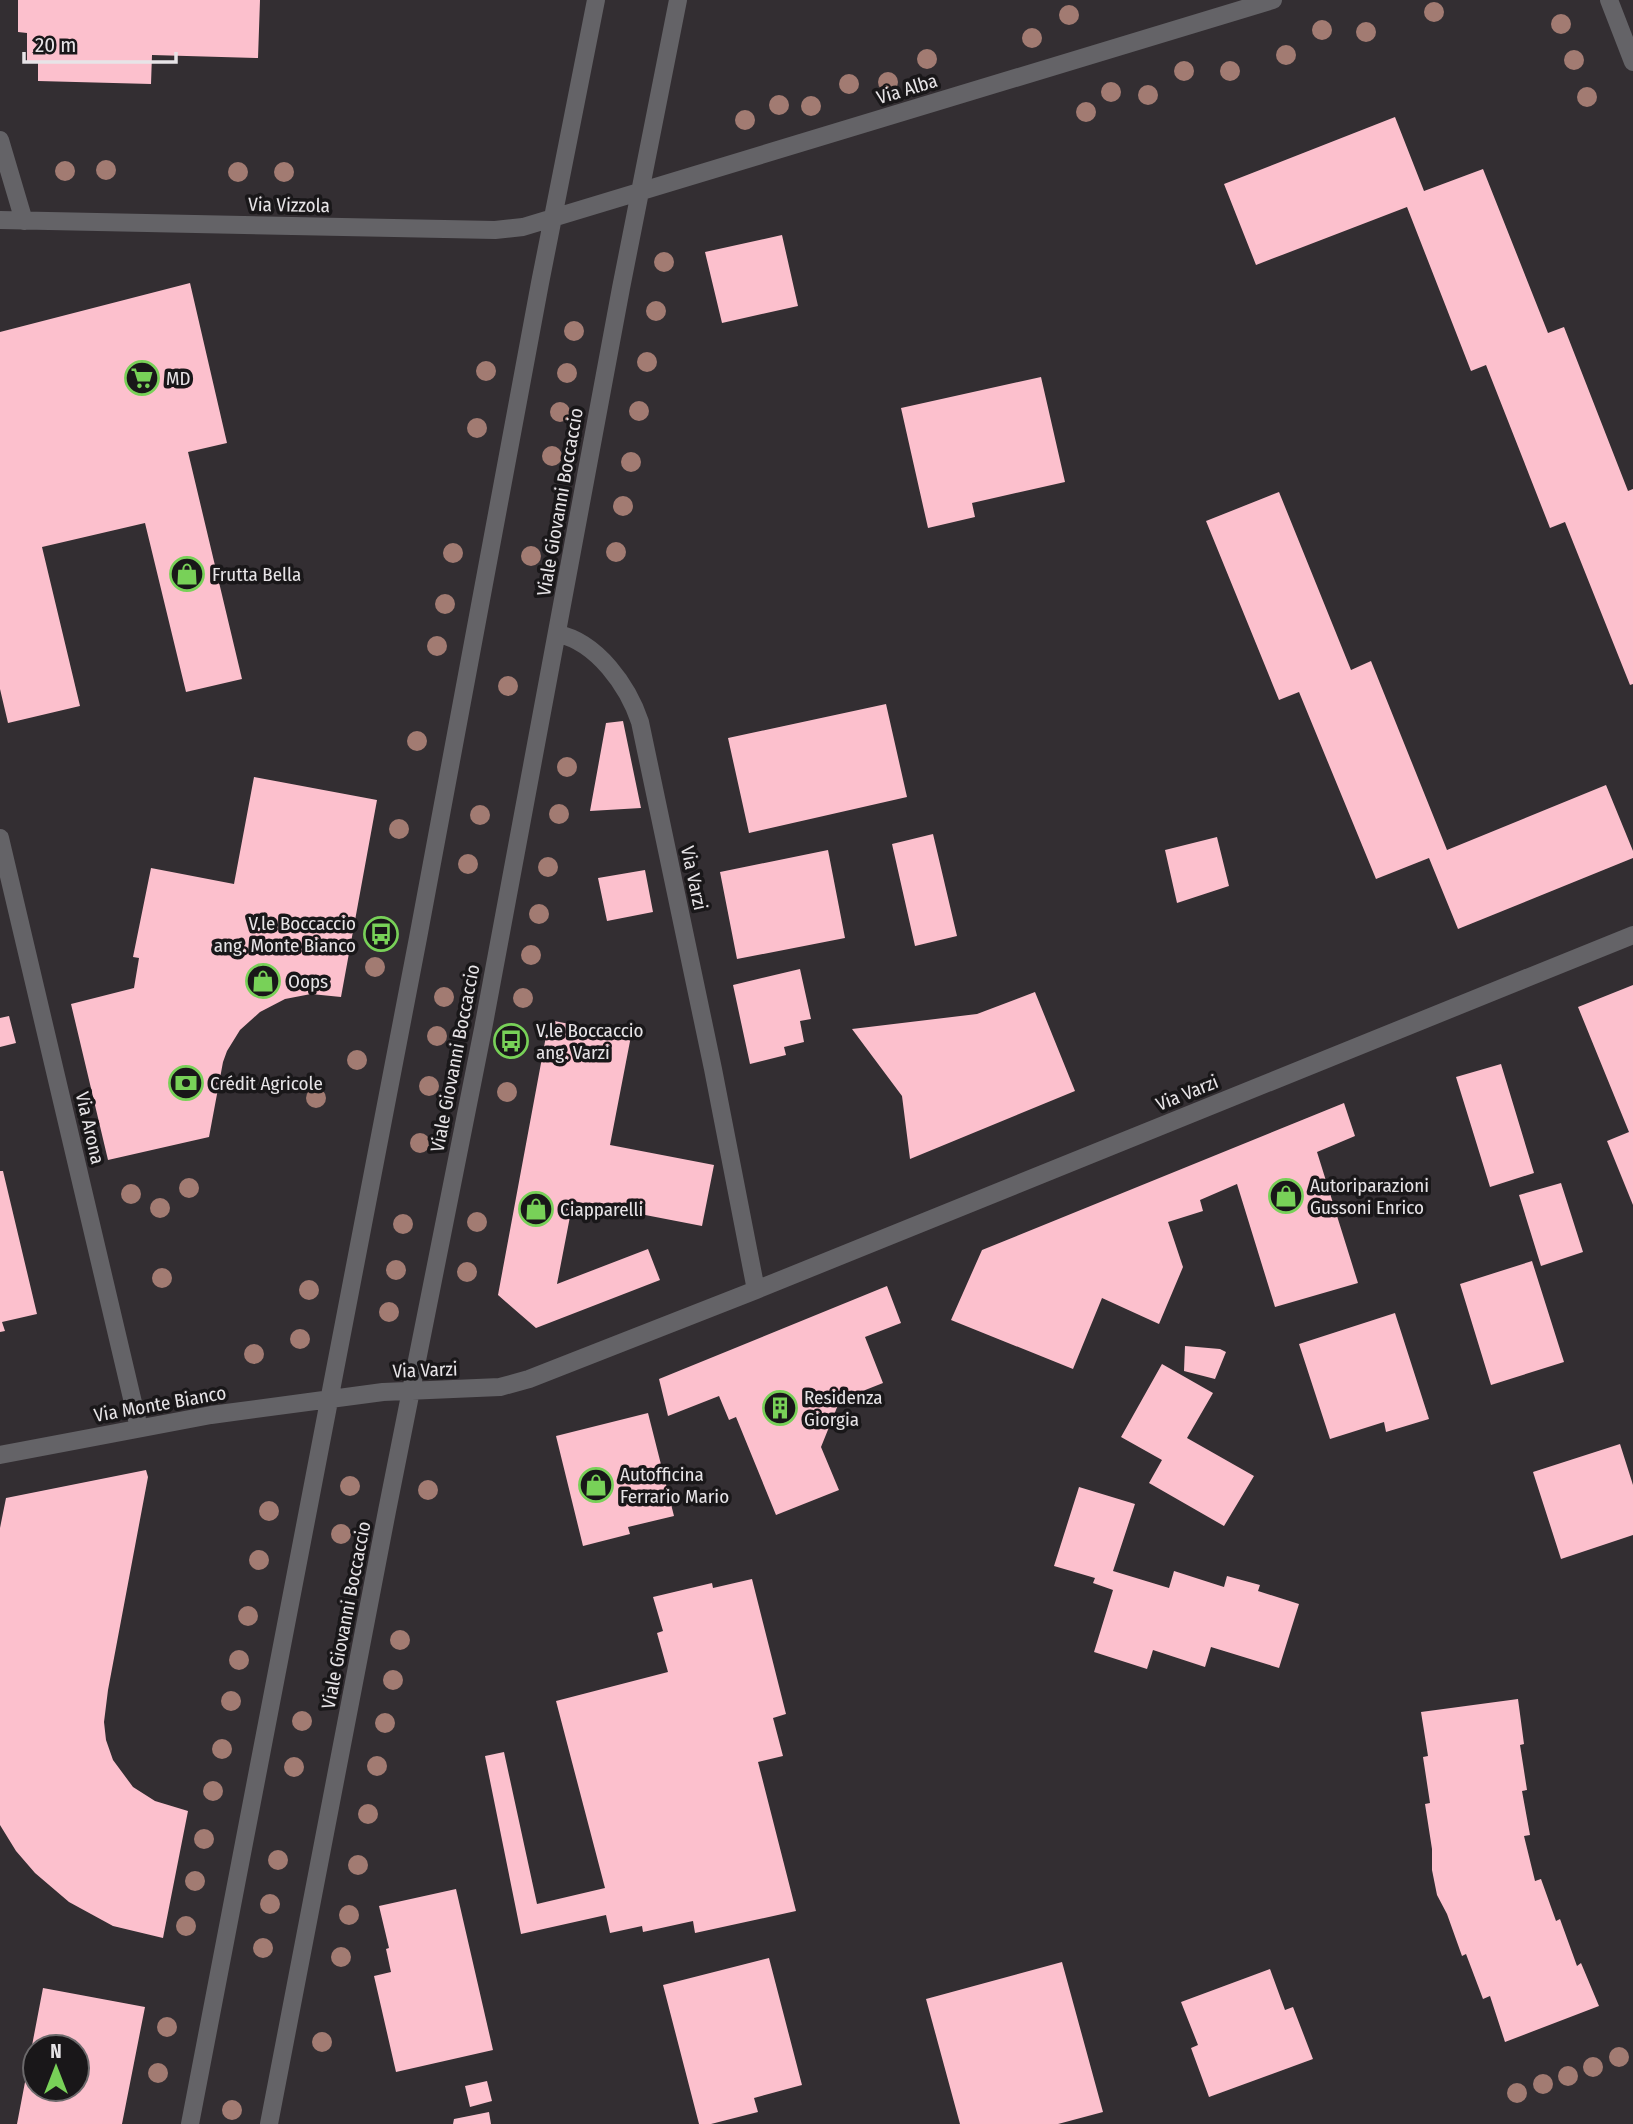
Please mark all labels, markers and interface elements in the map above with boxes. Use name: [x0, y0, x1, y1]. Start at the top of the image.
scale bar: [24, 21, 177, 65]
text: 20 m: [35, 32, 76, 58]
street label: Via Alba: [874, 69, 940, 109]
street label: Via Vizzola: [248, 193, 330, 217]
supermarket icon: MD: [123, 359, 161, 397]
place label: MD: [166, 367, 191, 390]
street label: Viale Giovanni Boccaccio: [532, 406, 588, 598]
shop icon: Frutta Bella: [168, 555, 206, 593]
place label: Frutta Bella: [212, 563, 301, 586]
street label: Via Varzi: [676, 844, 712, 912]
place label: V.le Boccaccio ang. Monte Bianco: [214, 912, 356, 957]
bus stop icon: V.le Boccaccio ang. Monte Bianco: [362, 915, 400, 953]
shop icon: Oops: [244, 962, 282, 1000]
street label: Viale Giovanni Boccaccio: [426, 962, 484, 1154]
place label: Oops: [288, 970, 328, 993]
place label: V.le Boccaccio ang. Varzi: [536, 1019, 644, 1064]
bus stop icon: V.le Boccaccio ang. Varzi: [492, 1022, 530, 1060]
bank icon: Crédit Agricole: [167, 1064, 205, 1102]
street label: Via Varzi: [1152, 1070, 1222, 1116]
place label: Crédit Agricole: [210, 1072, 323, 1095]
street label: Via Arona: [71, 1090, 109, 1166]
place label: Autoriparazioni Gussoni Enrico: [1310, 1174, 1429, 1219]
shop icon: Autoriparazioni Gussoni Enrico: [1267, 1177, 1305, 1215]
shop icon: Ciapparelli: [517, 1190, 555, 1228]
place label: Ciapparelli: [560, 1198, 643, 1221]
street label: Via Varzi: [392, 1357, 458, 1383]
street label: Via Monte Bianco: [92, 1381, 228, 1427]
place label: Residenza Giorgia: [804, 1386, 883, 1431]
building icon: Residenza Giorgia: [761, 1389, 799, 1427]
place label: Autofficina Ferrario Mario: [620, 1463, 729, 1508]
shop icon: Autofficina Ferrario Mario: [577, 1466, 615, 1504]
street label: Viale Giovanni Boccaccio: [317, 1519, 375, 1711]
north arrow: [21, 2033, 91, 2103]
text: N: [50, 2040, 62, 2063]

